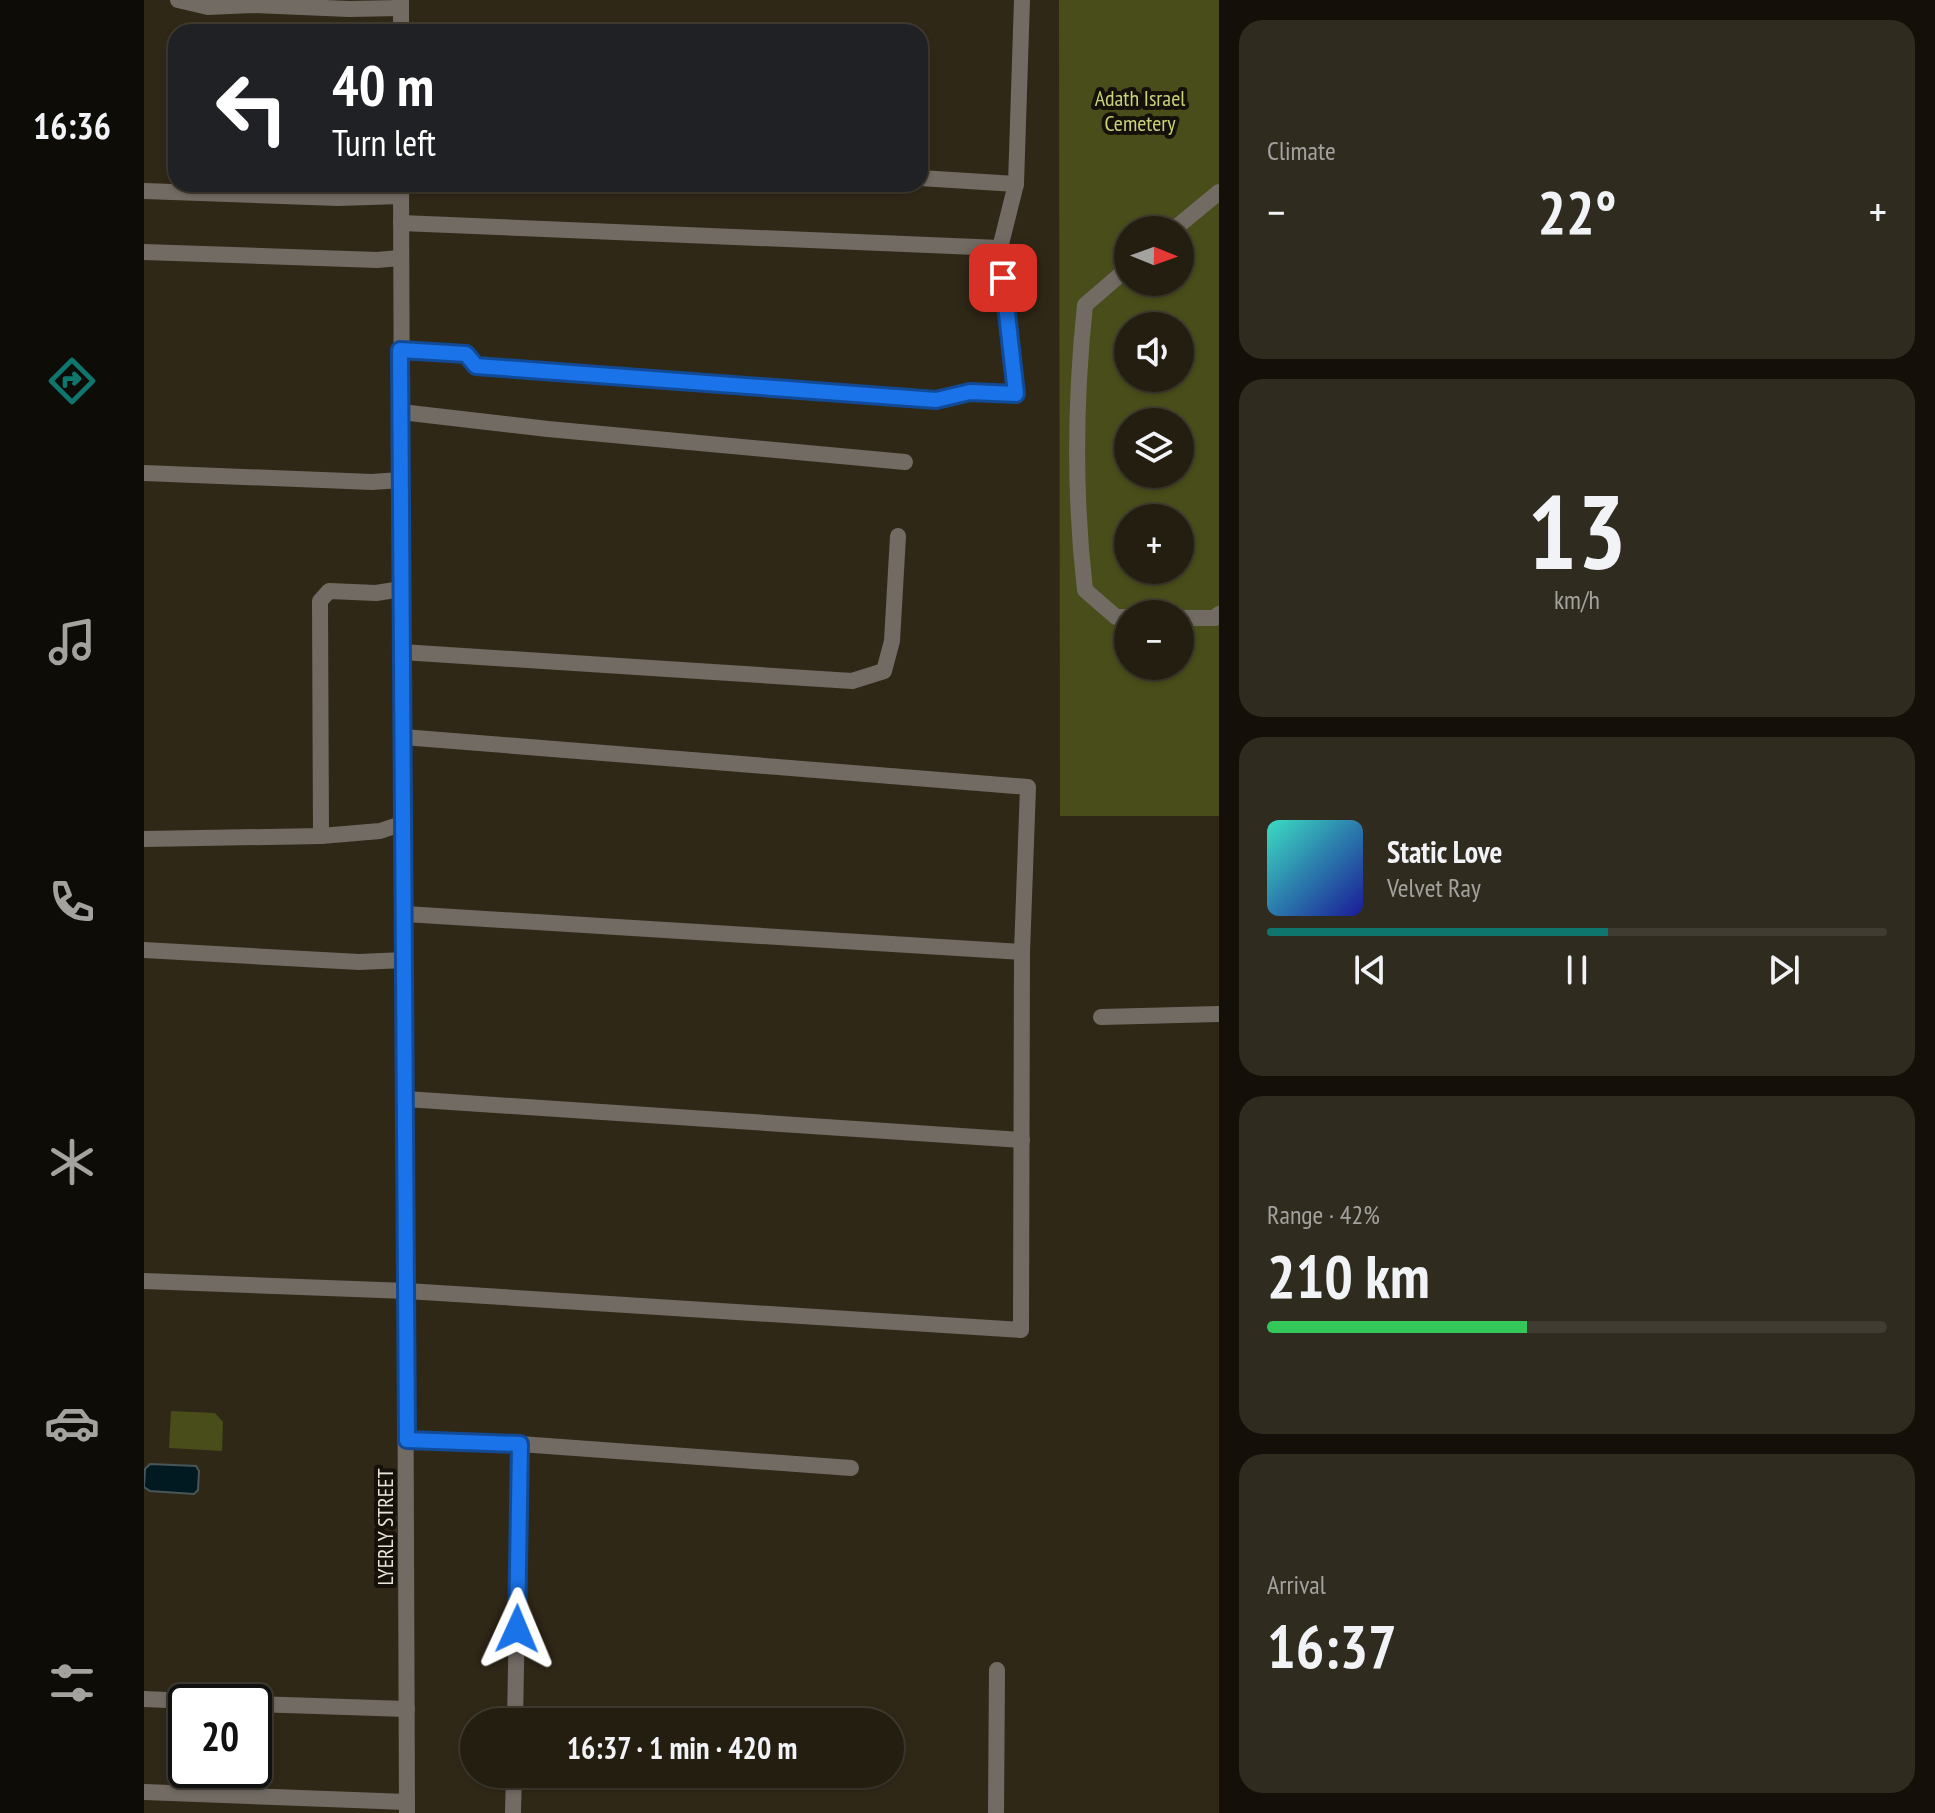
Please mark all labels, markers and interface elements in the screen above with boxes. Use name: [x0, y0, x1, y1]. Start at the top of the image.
text: 40 m: [332, 49, 434, 121]
icon: left: [200, 56, 304, 160]
park label: Adath Israel Cemetery: [1095, 84, 1186, 137]
text: 16:36: [33, 102, 111, 149]
text: Turn left: [332, 119, 436, 166]
text: Climate: [1267, 134, 1336, 167]
text: 22°: [1537, 173, 1617, 251]
text: −: [1267, 183, 1285, 240]
text: +: [1869, 183, 1887, 240]
north arrow: [1114, 216, 1194, 296]
map controls: [1114, 216, 1194, 680]
pin: [969, 244, 1037, 312]
icon: arrive: [981, 256, 1025, 300]
button: sound: [1114, 312, 1194, 392]
icon: directions: [44, 353, 100, 409]
button: layers: [1114, 408, 1194, 488]
text: 13: [1527, 463, 1627, 598]
button: +: [1114, 504, 1194, 584]
text: km/h: [1554, 583, 1600, 616]
button: −: [1114, 600, 1194, 680]
icon: music: [44, 614, 100, 670]
text: Static Love: [1387, 832, 1502, 871]
text: Velvet Ray: [1387, 871, 1481, 904]
icon: phone: [44, 874, 100, 930]
icon: previous: [1348, 948, 1392, 992]
icon: pause: [1555, 948, 1599, 992]
icon: next: [1762, 948, 1806, 992]
icon: climate: [44, 1134, 100, 1190]
text: Range · 42%: [1267, 1198, 1380, 1231]
text: 210 km: [1267, 1237, 1430, 1315]
icon: car: [44, 1395, 100, 1451]
street label: LYERLY STREET: [371, 1468, 399, 1586]
text: Arrival: [1267, 1568, 1326, 1601]
position arrow: [475, 1587, 559, 1671]
text: 16:37: [1267, 1607, 1397, 1685]
icon: filters: [44, 1655, 100, 1711]
speed limit sign: 20: [168, 1684, 272, 1788]
text: 16:37 · 1 min · 420 m: [567, 1728, 797, 1767]

